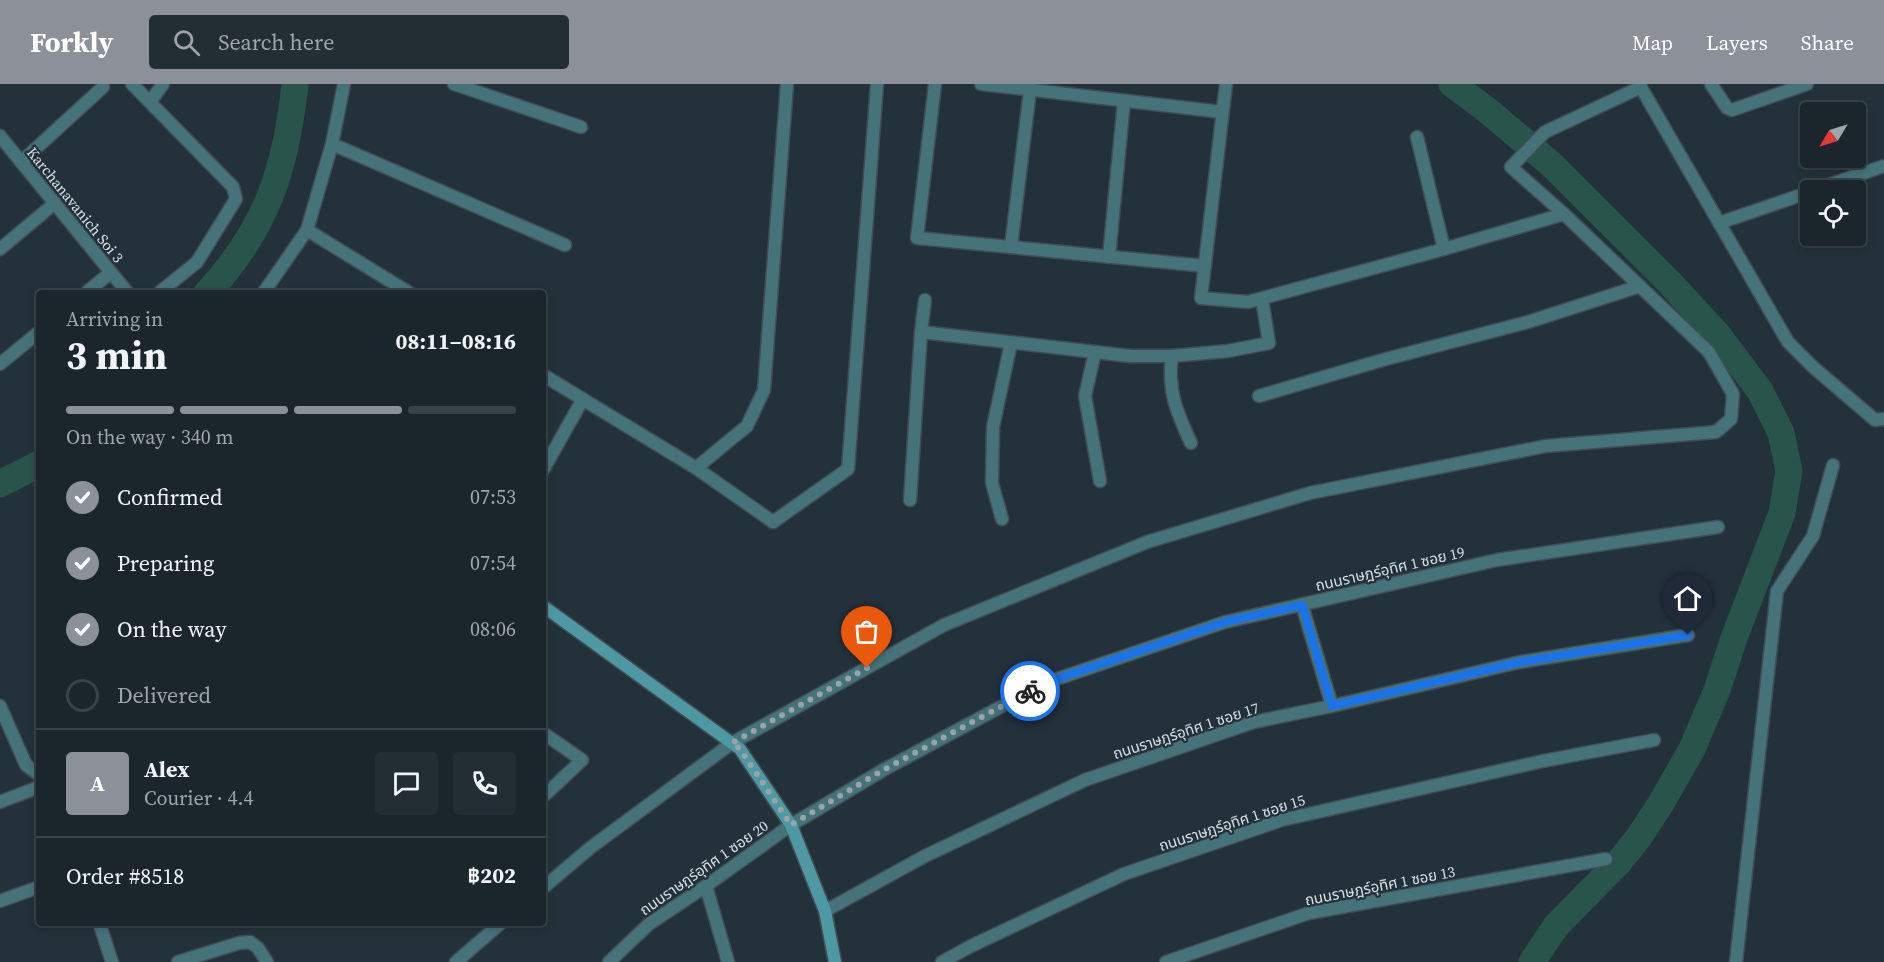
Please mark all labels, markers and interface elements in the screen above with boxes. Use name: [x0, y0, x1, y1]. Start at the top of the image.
search box: [149, 15, 569, 69]
text: Forkly: [30, 23, 113, 61]
icon: search: [170, 26, 203, 59]
text: Search here: [218, 27, 334, 57]
text: Map: [1632, 28, 1673, 57]
text: Layers: [1706, 28, 1768, 57]
text: Share: [1801, 28, 1854, 57]
north arrow: [1800, 102, 1866, 168]
map controls: [1800, 102, 1866, 246]
street label: Karchanavanich Soi 3: [22, 142, 129, 267]
button: locate: [1800, 180, 1866, 246]
text: Arriving in: [66, 305, 163, 333]
text: 08:11–08:16: [396, 326, 516, 356]
text: 3 min: [66, 329, 167, 382]
text: On the way · 340 m: [66, 423, 233, 451]
icon: check: [66, 481, 99, 514]
text: Confirmed: [117, 482, 222, 512]
text: 07:53: [470, 483, 516, 511]
street label: ถนนราษฎร์อุทิศ 1 ซอย 19: [1313, 541, 1467, 596]
icon: check: [66, 547, 99, 580]
text: Preparing: [117, 548, 214, 578]
text: 07:54: [470, 549, 516, 577]
pin: [1662, 573, 1713, 635]
icon: home: [1671, 582, 1704, 615]
pin: [841, 606, 892, 668]
icon: check: [66, 613, 99, 646]
text: On the way: [117, 614, 226, 644]
text: 08:06: [470, 615, 516, 643]
icon: bag: [850, 615, 883, 648]
courier: [1000, 661, 1060, 721]
icon: bike: [1014, 675, 1047, 708]
text: Delivered: [117, 680, 211, 710]
street label: ถนนราษฎร์อุทิศ 1 ซอย 17: [1110, 697, 1262, 764]
button: chat: [375, 752, 438, 815]
button: phone: [453, 752, 516, 815]
text: Alex: [144, 754, 189, 784]
text: A: [90, 768, 105, 798]
text: Courier · 4.4: [144, 784, 253, 812]
street label: ถนนราษฎร์อุทิศ 1 ซอย 15: [1156, 789, 1308, 856]
street label: ถนนราษฎร์อุทิศ 1 ซอย 20: [635, 815, 772, 920]
text: ฿202: [467, 860, 516, 890]
text: Order #8518: [66, 861, 184, 891]
street label: ถนนราษฎร์อุทิศ 1 ซอย 13: [1303, 861, 1457, 910]

